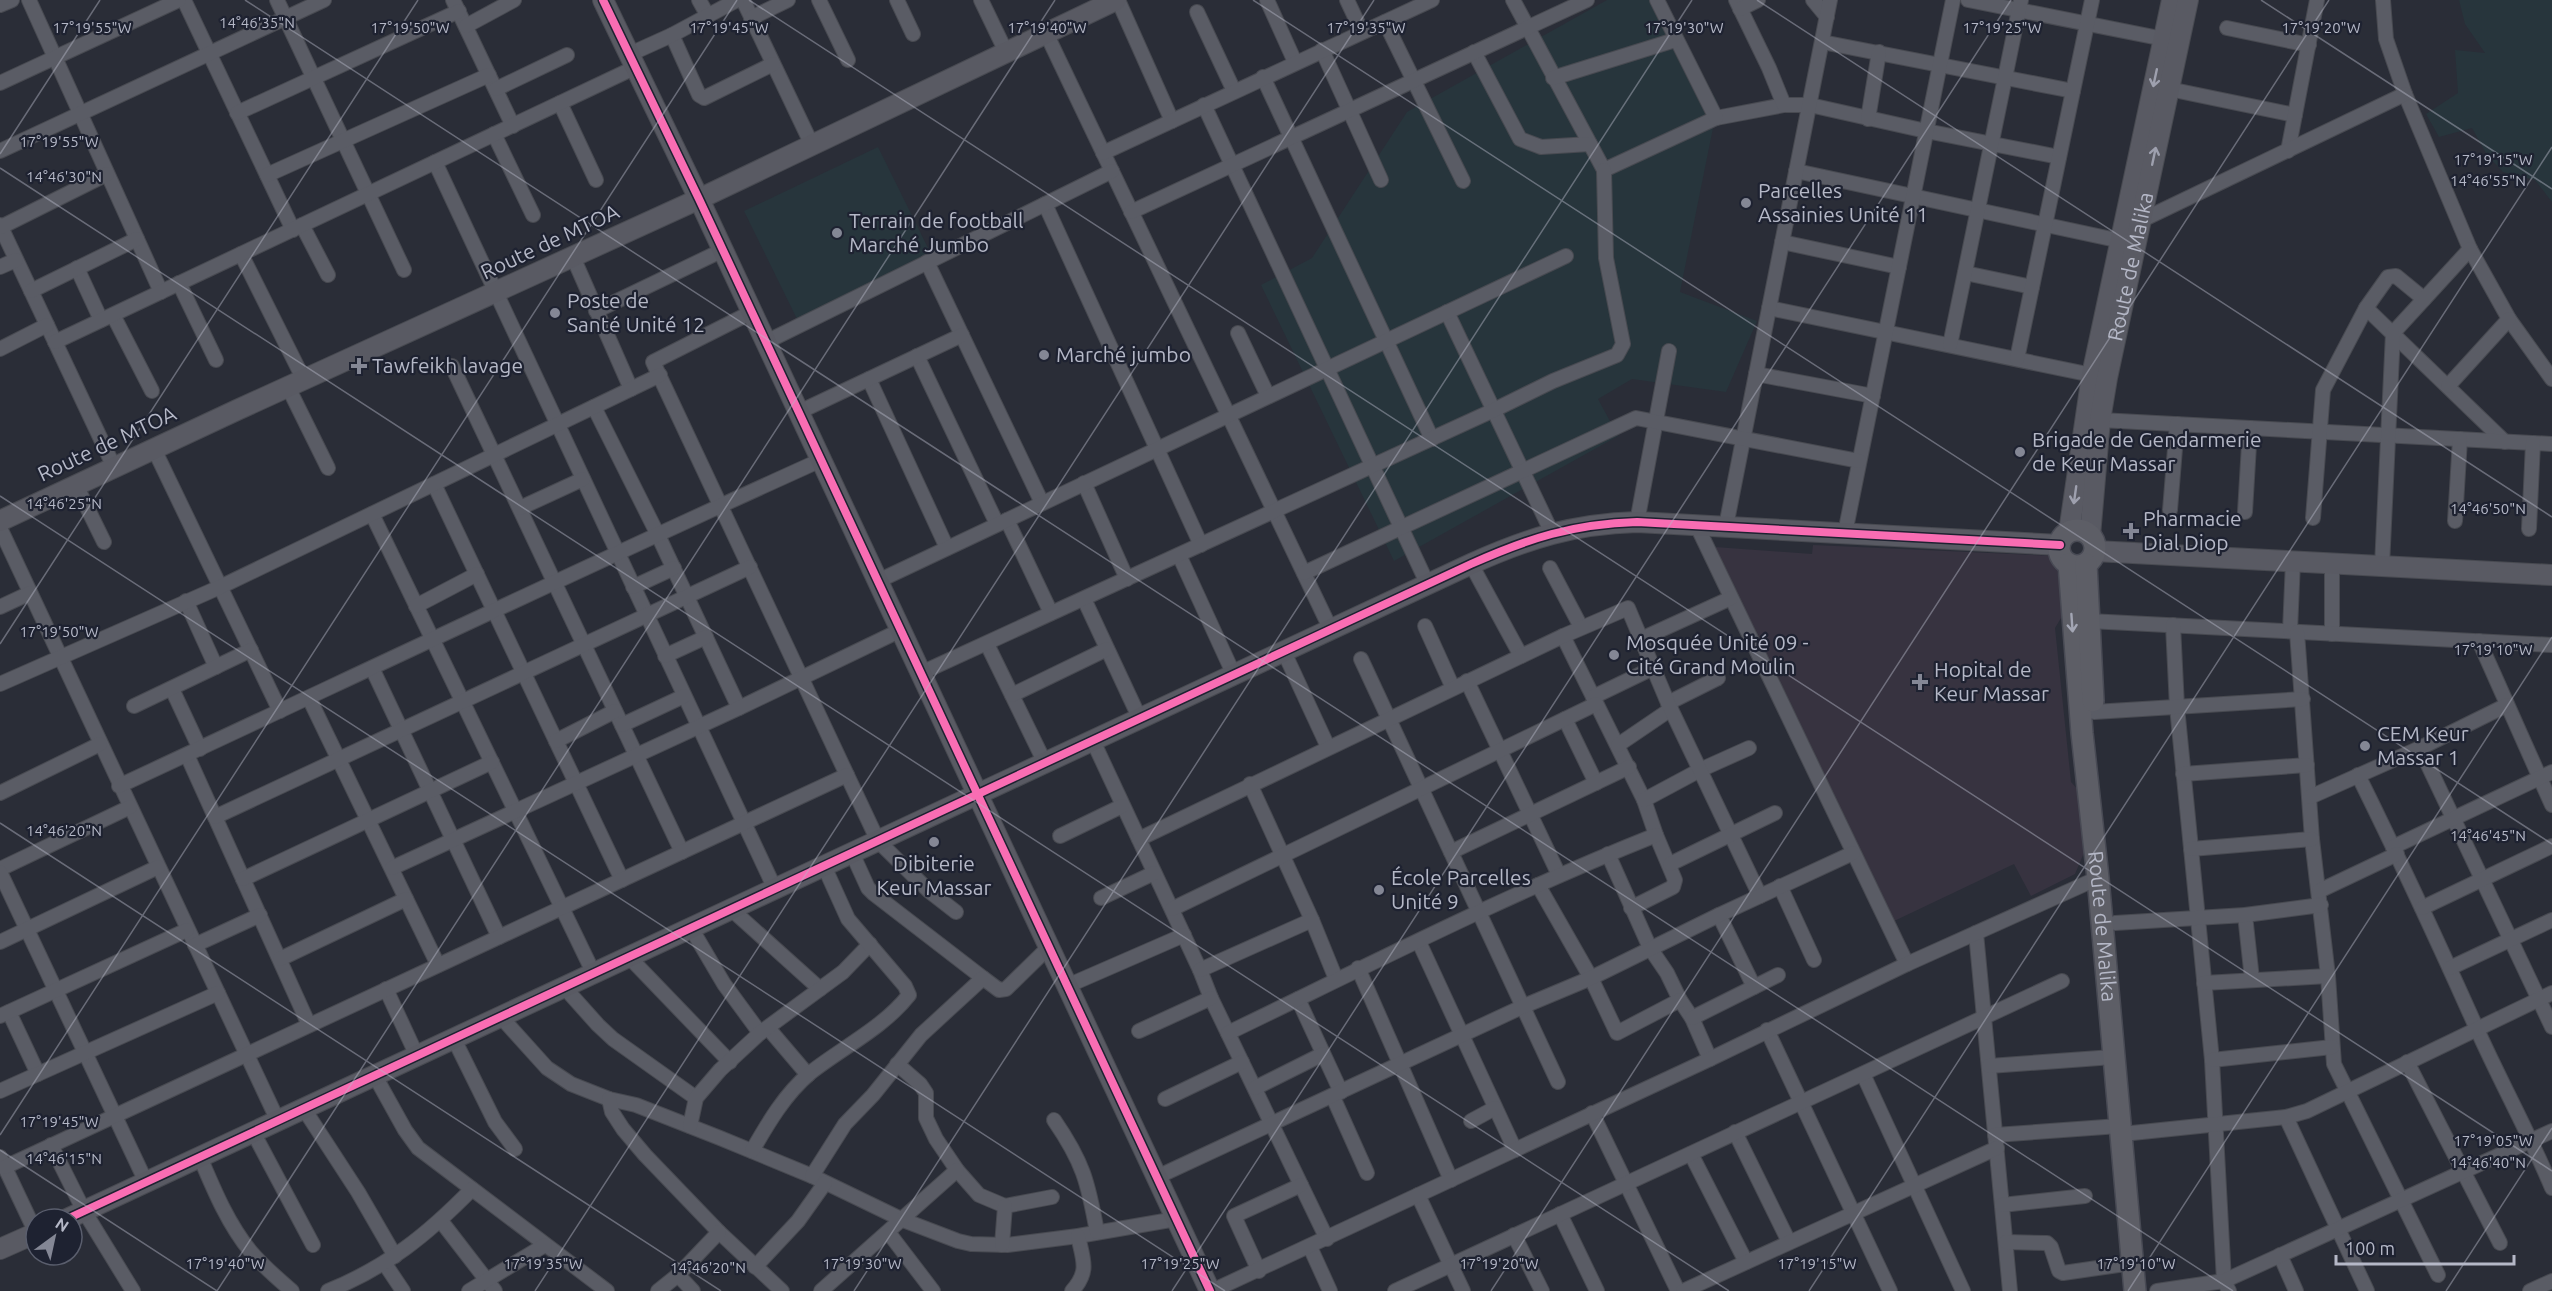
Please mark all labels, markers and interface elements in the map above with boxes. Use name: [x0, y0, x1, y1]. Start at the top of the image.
text: 14°46'35"N: [219, 14, 295, 31]
text: 17°19'55"W: [52, 19, 132, 36]
text: 17°19'50"W: [370, 19, 450, 36]
text: 17°19'45"W: [689, 19, 769, 36]
text: 17°19'40"W: [1007, 19, 1087, 36]
text: 17°19'35"W: [1326, 19, 1406, 36]
text: 17°19'30"W: [1644, 19, 1724, 36]
text: 17°19'25"W: [1962, 19, 2042, 36]
text: 17°19'20"W: [2281, 19, 2361, 36]
one-way arrow: [2149, 68, 2161, 87]
text: 17°19'55"W: [19, 133, 99, 150]
one-way arrow: [2149, 147, 2160, 166]
text: 17°19'15"W: [2453, 151, 2533, 168]
text: 14°46'30"N: [26, 168, 102, 185]
text: 14°46'55"N: [2450, 172, 2526, 189]
place label: Parcelles Assainies Unité 11: [1758, 178, 1928, 226]
street label: Route de Malika: [2102, 190, 2158, 343]
marker: Parcelles Assainies Unité 11: [1739, 196, 1753, 210]
street label: Route de MTOA: [477, 198, 623, 284]
place label: Terrain de football Marché Jumbo: [849, 208, 1023, 256]
marker: Terrain de football Marché Jumbo: [830, 226, 844, 240]
place label: Poste de Santé Unité 12: [567, 288, 705, 336]
marker: Poste de Santé Unité 12: [548, 306, 562, 320]
place label: Marché jumbo: [1056, 342, 1191, 366]
marker: Marché jumbo: [1037, 348, 1051, 362]
place label: Tawfeikh lavage: [372, 353, 523, 377]
marker: Tawfeikh lavage: [350, 357, 368, 375]
street label: Route de MTOA: [34, 400, 180, 486]
place label: Brigade de Gendarmerie de Keur Massar: [2032, 427, 2262, 475]
marker: Brigade de Gendarmerie de Keur Massar: [2013, 445, 2027, 459]
one-way arrow: [2069, 484, 2080, 504]
text: 14°46'25"N: [26, 495, 102, 512]
text: 14°46'50"N: [2450, 500, 2526, 517]
place label: Pharmacie Dial Diop: [2143, 506, 2242, 554]
marker: Pharmacie Dial Diop: [2124, 524, 2138, 538]
one-way arrow: [2067, 612, 2078, 632]
text: 17°19'50"W: [19, 623, 99, 640]
place label: Mosquée Unité 09 - Cité Grand Moulin: [1626, 630, 1809, 678]
text: 17°19'10"W: [2453, 641, 2533, 658]
marker: Mosquée Unité 09 - Cité Grand Moulin: [1607, 648, 1621, 662]
place label: Hopital de Keur Massar: [1934, 657, 2049, 705]
marker: Hopital de Keur Massar: [1911, 673, 1929, 691]
place label: CEM Keur Massar 1: [2377, 721, 2469, 769]
marker: CEM Keur Massar 1: [2358, 739, 2372, 753]
text: 14°46'20"N: [26, 822, 102, 839]
text: 14°46'45"N: [2450, 827, 2526, 844]
marker: Dibiterie Keur Massar: [927, 835, 941, 849]
street label: Route de Malika: [2084, 849, 2122, 1003]
place label: Dibiterie Keur Massar: [877, 851, 991, 899]
place label: École Parcelles Unité 9: [1391, 865, 1531, 913]
marker: École Parcelles Unité 9: [1372, 883, 1386, 897]
text: 17°19'45"W: [19, 1113, 99, 1130]
text: 17°19'05"W: [2453, 1132, 2533, 1149]
text: 14°46'15"N: [26, 1150, 102, 1167]
text: 14°46'40"N: [2450, 1154, 2526, 1171]
north arrow: [24, 1207, 84, 1267]
text: N: [52, 1214, 72, 1235]
scale bar: [2336, 1228, 2514, 1266]
text: 100 m: [2345, 1238, 2395, 1258]
text: 17°19'40"W: [185, 1255, 265, 1272]
text: 17°19'35"W: [503, 1255, 583, 1272]
text: 17°19'30"W: [822, 1255, 902, 1272]
text: 17°19'25"W: [1140, 1255, 1220, 1272]
text: 17°19'20"W: [1459, 1255, 1539, 1272]
text: 17°19'15"W: [1777, 1255, 1857, 1272]
text: 17°19'10"W: [2096, 1255, 2176, 1272]
text: 14°46'20"N: [670, 1259, 746, 1276]

